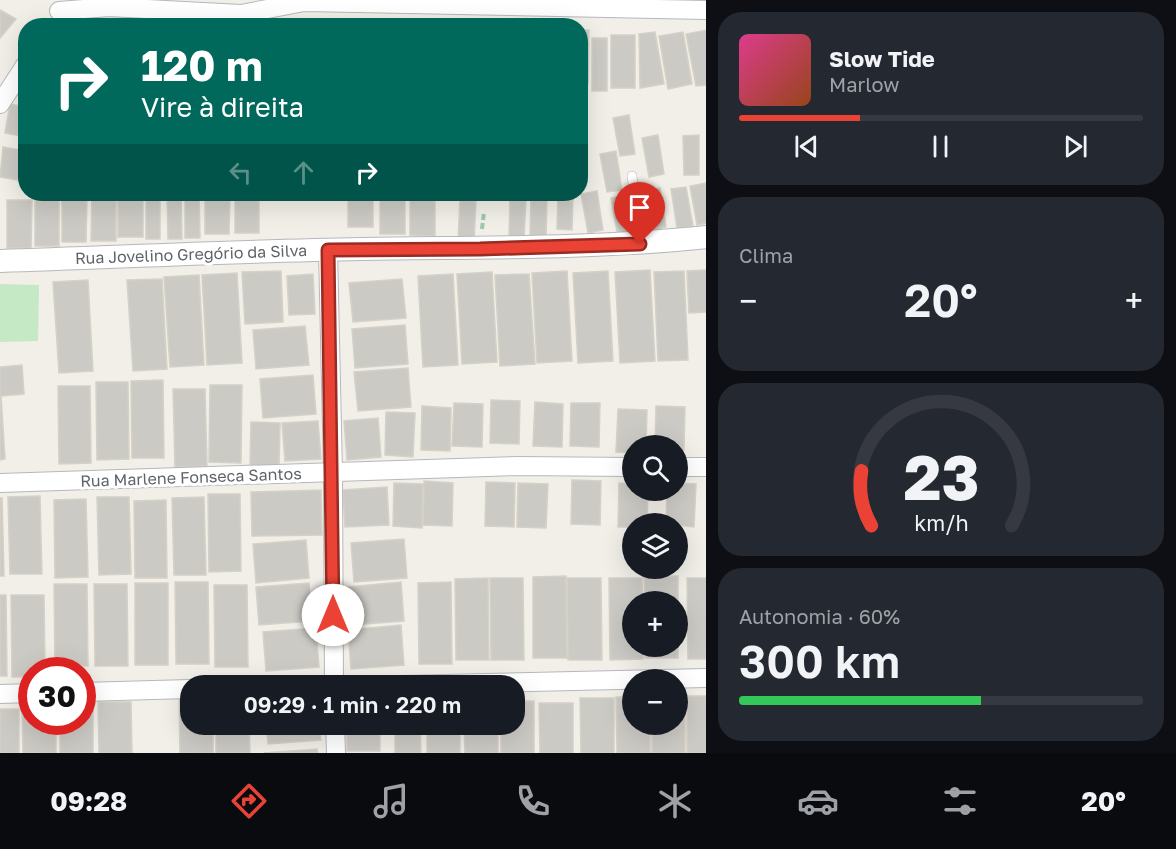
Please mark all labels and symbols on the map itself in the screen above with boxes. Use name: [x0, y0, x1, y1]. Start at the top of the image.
pin: [614, 182, 665, 244]
street label: Rua Jovelino Gregório da Silva: [75, 240, 307, 268]
street label: Rua Marlene Fonseca Santos: [80, 463, 302, 491]
position arrow: [301, 583, 365, 647]
speed limit sign: 30: [18, 657, 96, 735]

